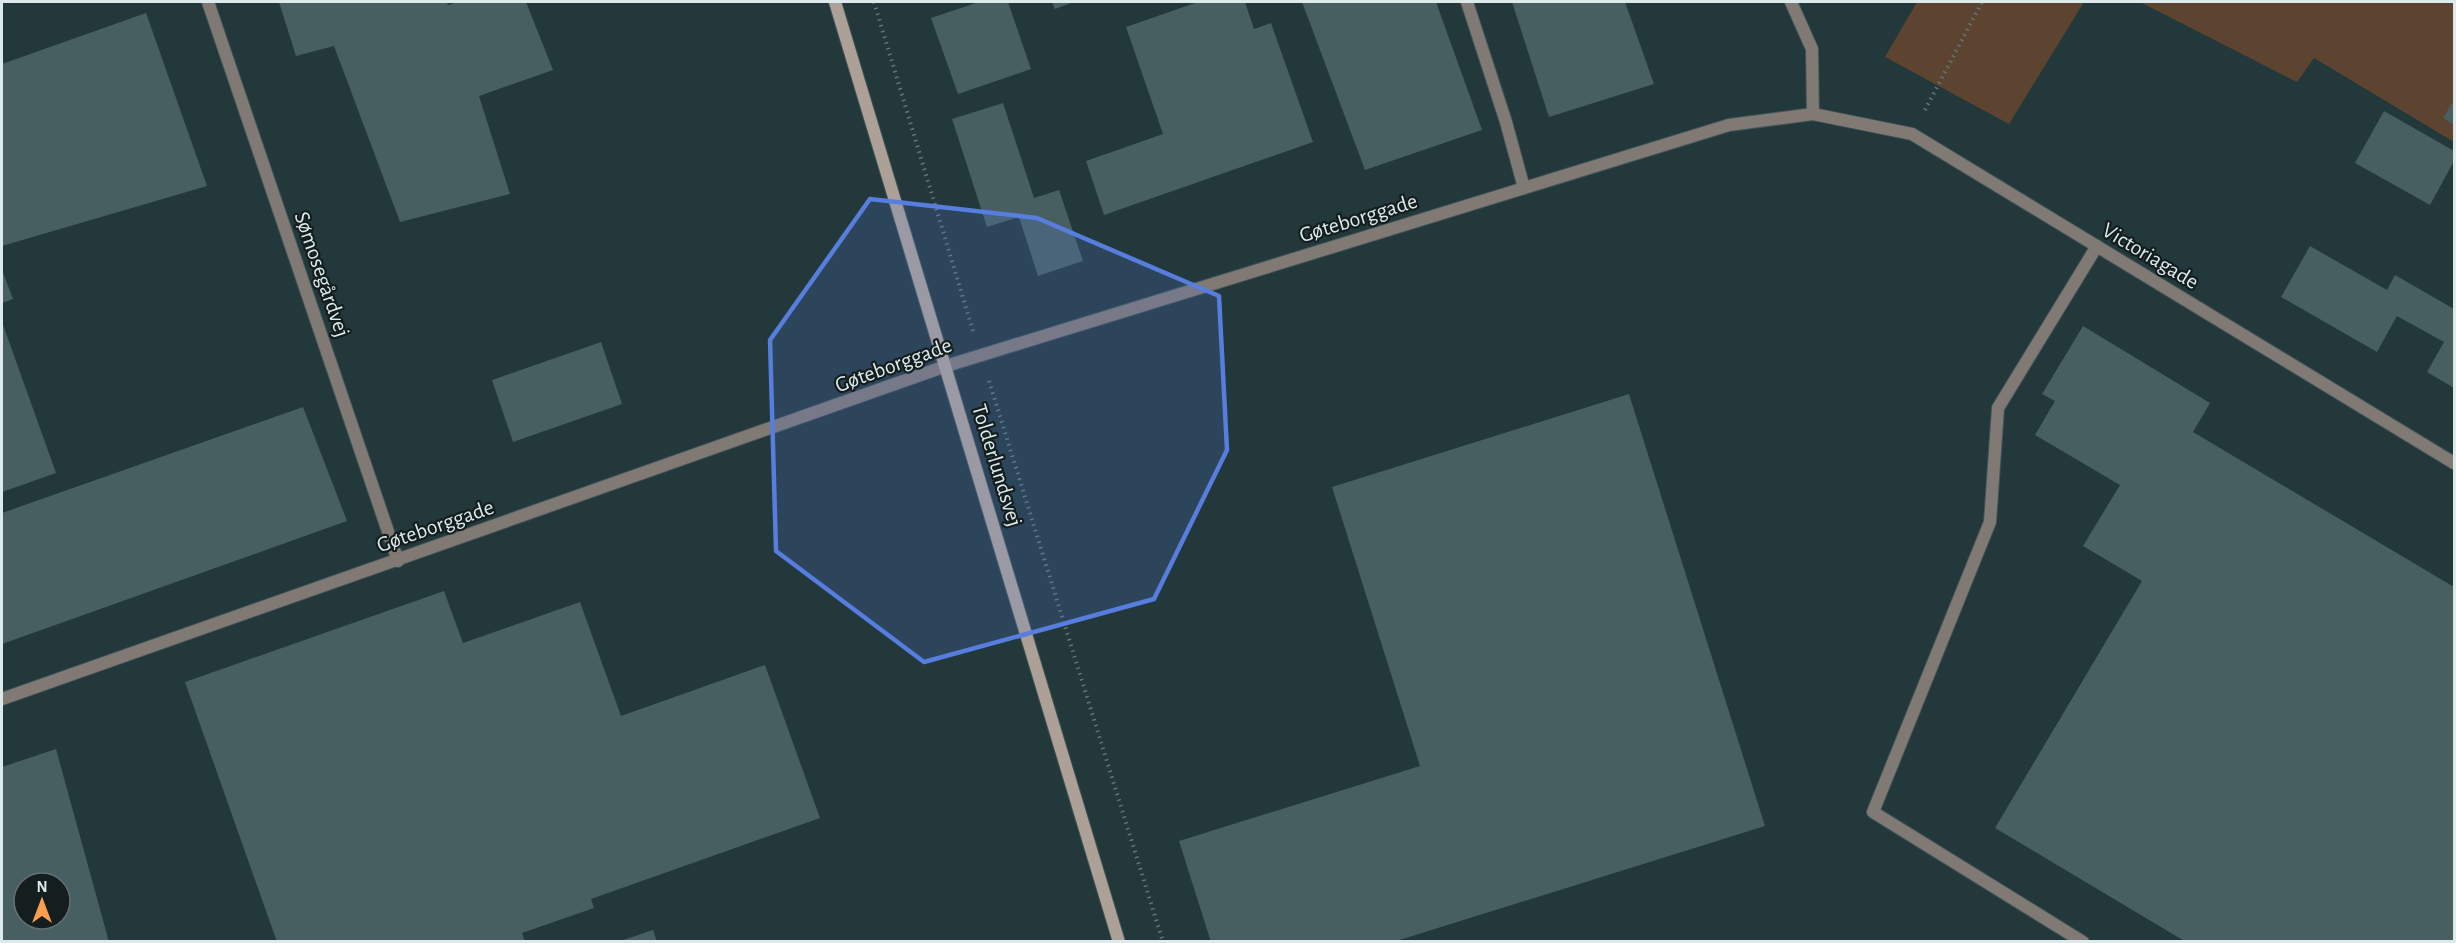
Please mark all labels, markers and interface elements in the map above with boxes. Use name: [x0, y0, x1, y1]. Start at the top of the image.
street label: Gøteborggade: [1297, 190, 1420, 246]
street label: Sømosegårdvej: [290, 209, 354, 340]
street label: Victoriagade: [2098, 219, 2203, 293]
street label: Gøteborggade: [832, 334, 955, 396]
street label: Tolderlundsvej: [968, 402, 1026, 529]
street label: Gøteborggade: [374, 496, 497, 556]
north arrow: [12, 871, 72, 931]
text: N: [36, 879, 48, 895]

